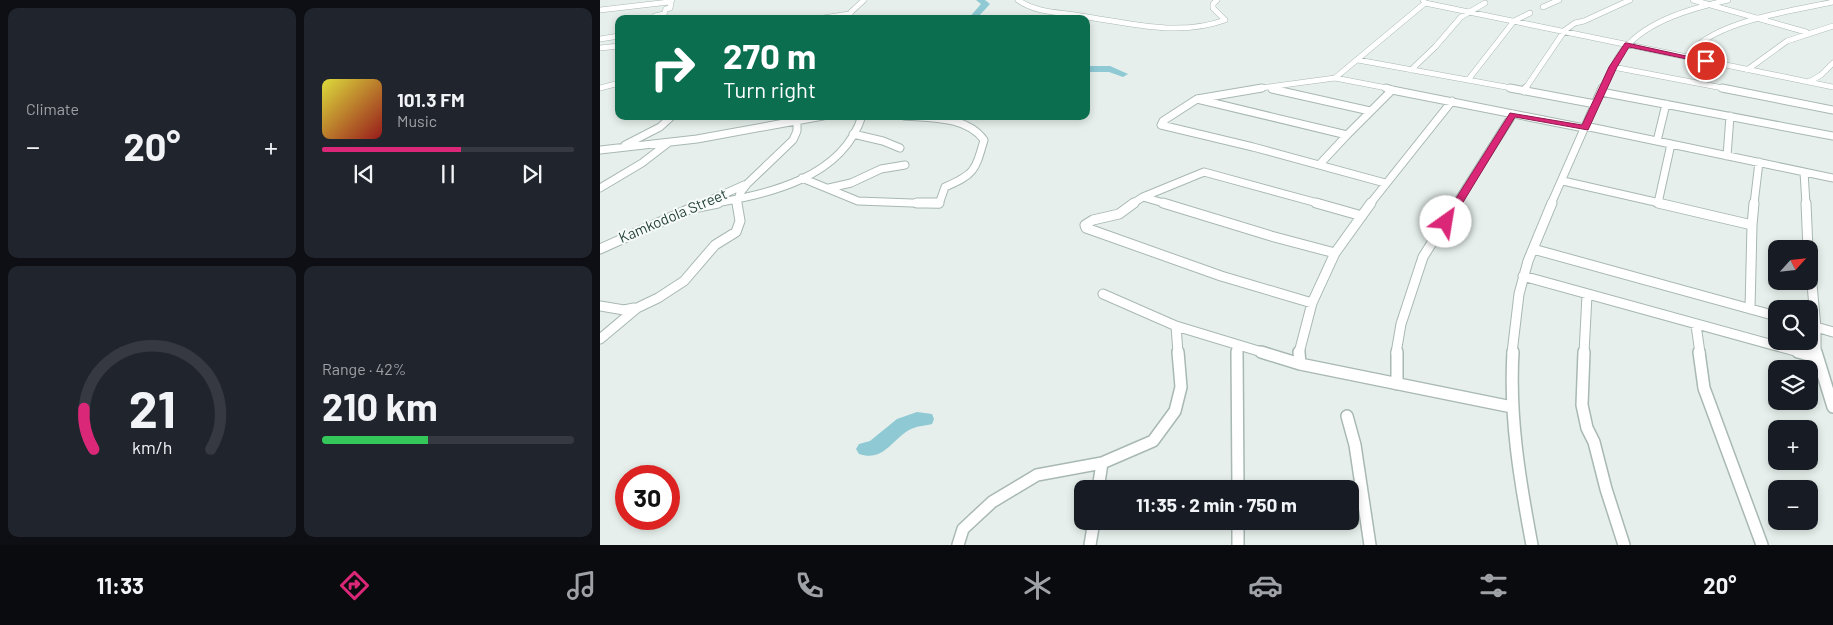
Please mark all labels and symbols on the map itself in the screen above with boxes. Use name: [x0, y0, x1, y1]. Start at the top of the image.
pin: [1685, 40, 1727, 82]
street label: Kamkodola Street: [616, 184, 730, 246]
position arrow: [1419, 195, 1471, 247]
north arrow: [1768, 240, 1818, 290]
speed limit sign: 30: [615, 465, 680, 530]

